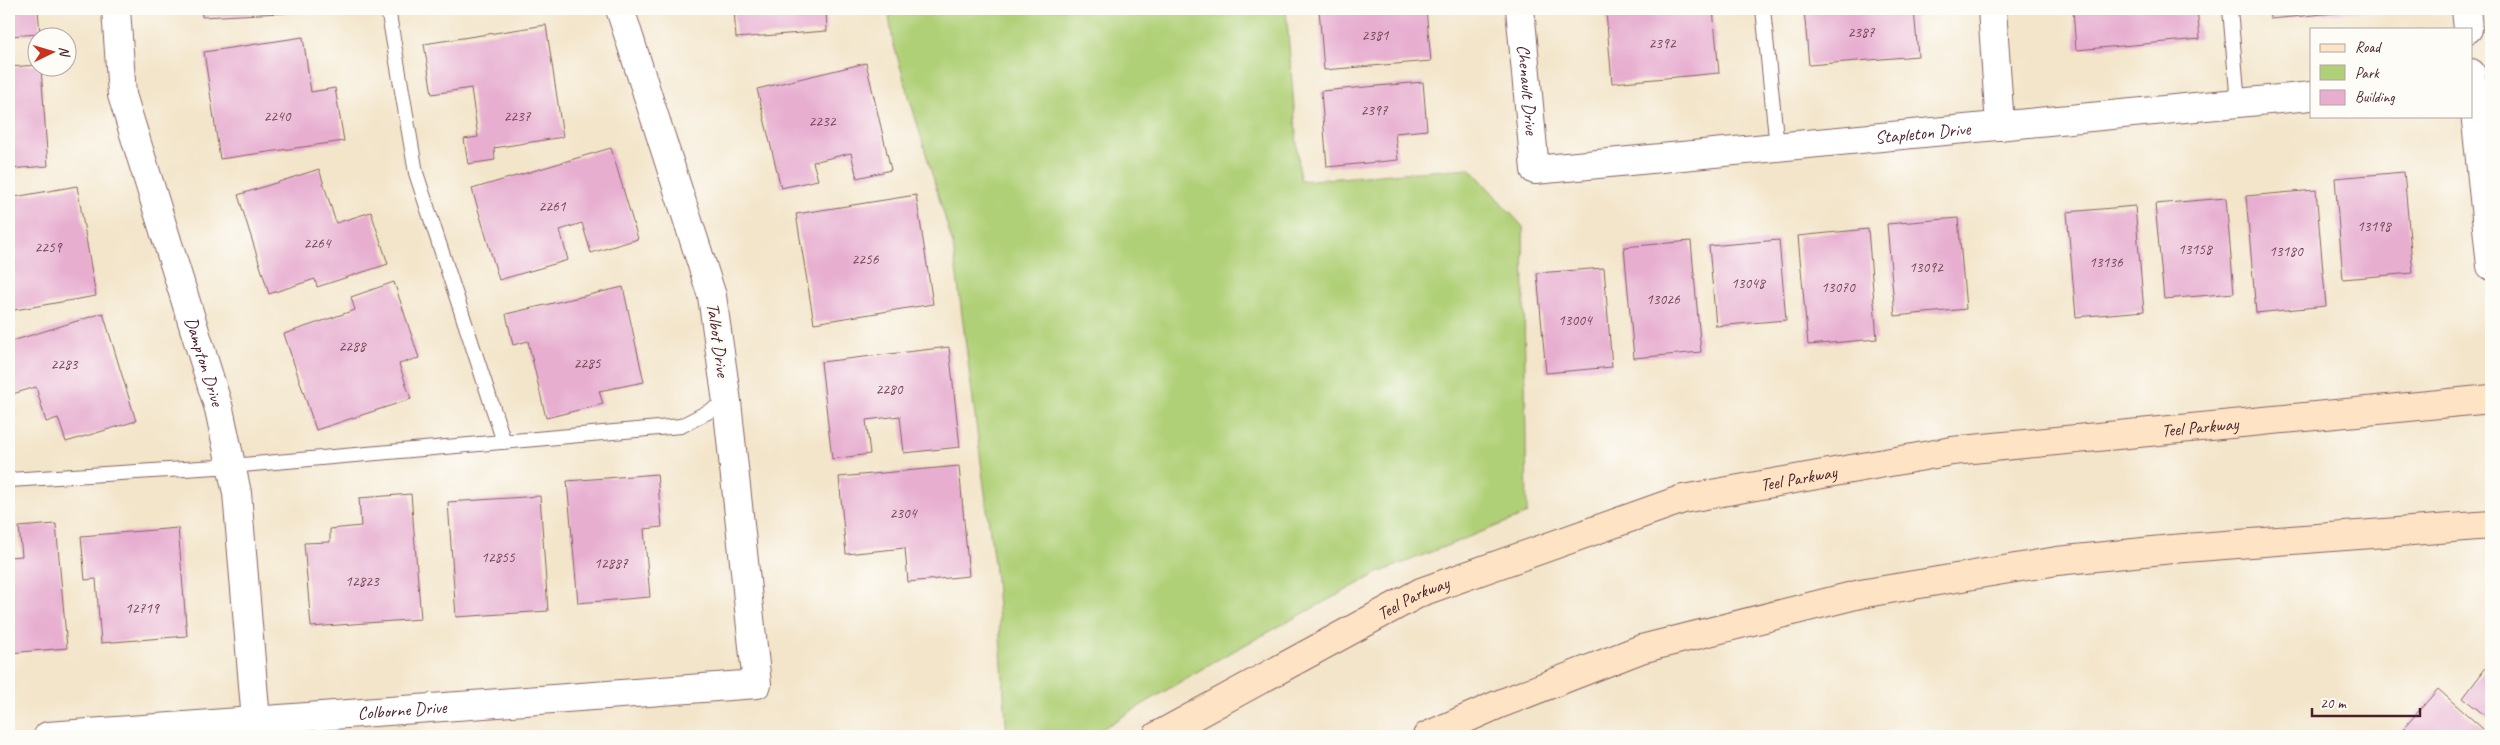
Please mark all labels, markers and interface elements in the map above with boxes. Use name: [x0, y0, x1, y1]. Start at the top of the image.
house number: 2387: [1847, 23, 1876, 42]
house number: 2381: [1361, 26, 1390, 45]
north arrow: [28, 28, 78, 78]
legend: [2310, 28, 2472, 118]
house number: 2392: [1648, 34, 1677, 53]
text: Road: [2355, 38, 2382, 57]
street label: Chenault Drive: [1512, 44, 1543, 137]
text: N: [56, 46, 74, 58]
text: Park: [2355, 64, 2380, 83]
text: Building: [2355, 88, 2395, 107]
house number: 2397: [1360, 101, 1389, 120]
house number: 2240: [263, 107, 292, 126]
house number: 2237: [503, 107, 532, 126]
house number: 2232: [808, 112, 837, 131]
street label: Stapleton Drive: [1874, 117, 1972, 149]
house number: 2261: [538, 197, 567, 216]
house number: 13198: [2357, 217, 2392, 236]
house number: 2264: [303, 234, 332, 253]
house number: 2259: [34, 238, 63, 257]
house number: 13158: [2178, 240, 2213, 259]
house number: 13180: [2269, 242, 2304, 261]
house number: 2256: [851, 250, 880, 269]
house number: 13136: [2089, 253, 2124, 272]
house number: 13092: [1909, 258, 1944, 277]
house number: 13048: [1731, 274, 1766, 293]
house number: 13070: [1821, 278, 1856, 297]
house number: 13026: [1646, 290, 1681, 309]
street label: Talbot Drive: [702, 302, 734, 379]
house number: 13004: [1558, 311, 1593, 330]
street label: Dampton Drive: [180, 314, 229, 410]
house number: 2288: [338, 337, 367, 356]
house number: 2285: [573, 354, 602, 373]
house number: 2283: [50, 355, 79, 374]
house number: 2280: [875, 380, 904, 399]
street label: Teel Parkway: [2160, 412, 2241, 442]
street label: Teel Parkway: [1759, 460, 1840, 496]
house number: 2304: [889, 504, 918, 523]
house number: 12855: [481, 548, 516, 567]
house number: 12887: [594, 554, 629, 573]
street label: Teel Parkway: [1373, 571, 1454, 625]
house number: 12823: [345, 572, 380, 591]
house number: 12719: [125, 599, 160, 618]
scale bar: [2312, 685, 2420, 717]
text: 20 m: [2320, 694, 2347, 713]
street label: Colborne Drive: [357, 696, 448, 724]

